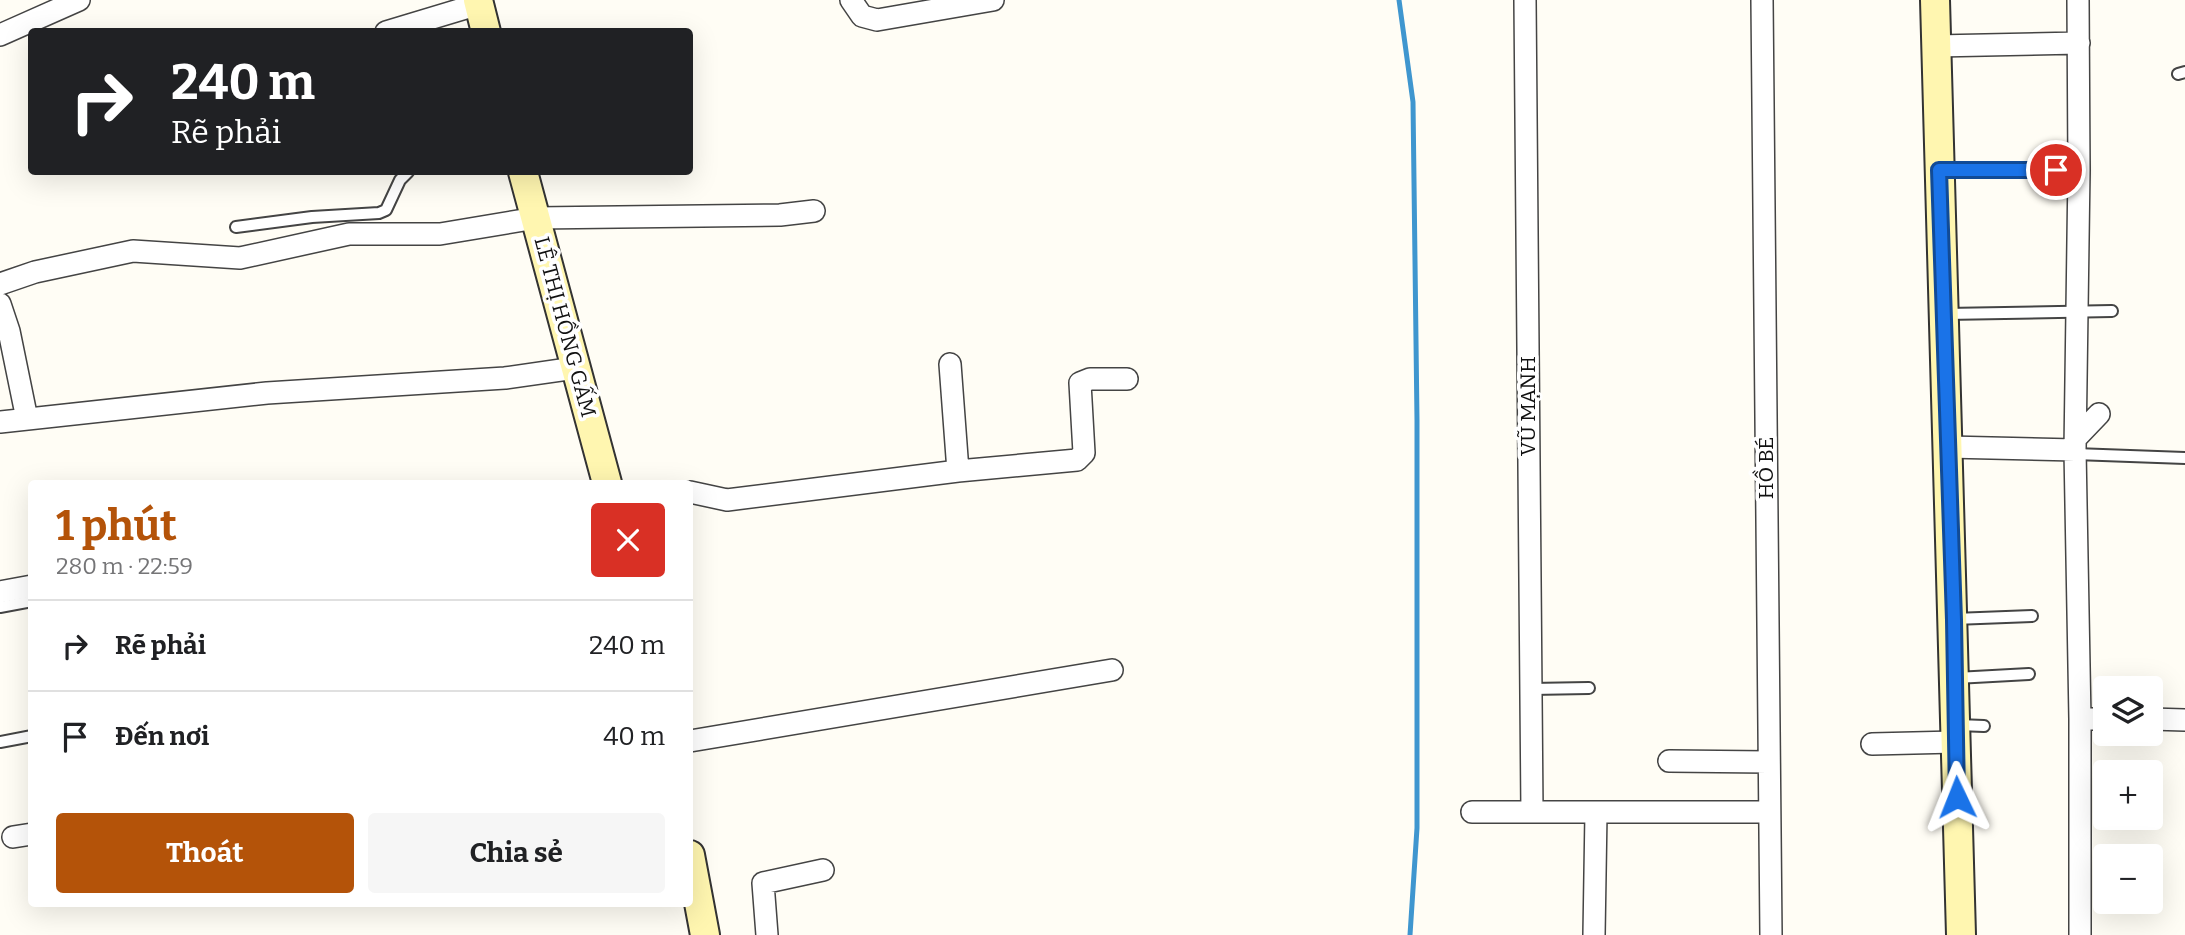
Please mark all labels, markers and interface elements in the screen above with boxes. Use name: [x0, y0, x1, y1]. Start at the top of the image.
text: 240 m: [171, 53, 315, 112]
icon: right: [56, 56, 147, 147]
text: Rẽ phải: [171, 113, 281, 151]
pin: [2026, 140, 2086, 200]
icon: arrive: [2037, 151, 2075, 189]
street label: LÊ THỊ HỒNG GẤM: [528, 234, 603, 420]
street label: VŨ MẠNH: [1515, 356, 1541, 456]
street label: HỒ BÉ: [1752, 437, 1779, 499]
text: 1 phút: [56, 501, 177, 551]
button: close: [591, 503, 665, 577]
text: 280 m · 22:59: [56, 552, 193, 580]
icon: right: [56, 627, 94, 665]
text: Rẽ phải: [115, 630, 206, 661]
text: 240 m: [589, 630, 665, 661]
map controls: [2093, 676, 2163, 914]
button: layers: [2093, 676, 2163, 746]
icon: arrive: [56, 718, 94, 756]
text: Đến nơi: [115, 721, 209, 752]
text: 40 m: [603, 721, 665, 752]
position arrow: [1920, 760, 1994, 834]
button: +: [2093, 760, 2163, 830]
button: Thoát: [56, 813, 354, 893]
button: Chia sẻ: [368, 813, 665, 893]
button: −: [2093, 844, 2163, 914]

